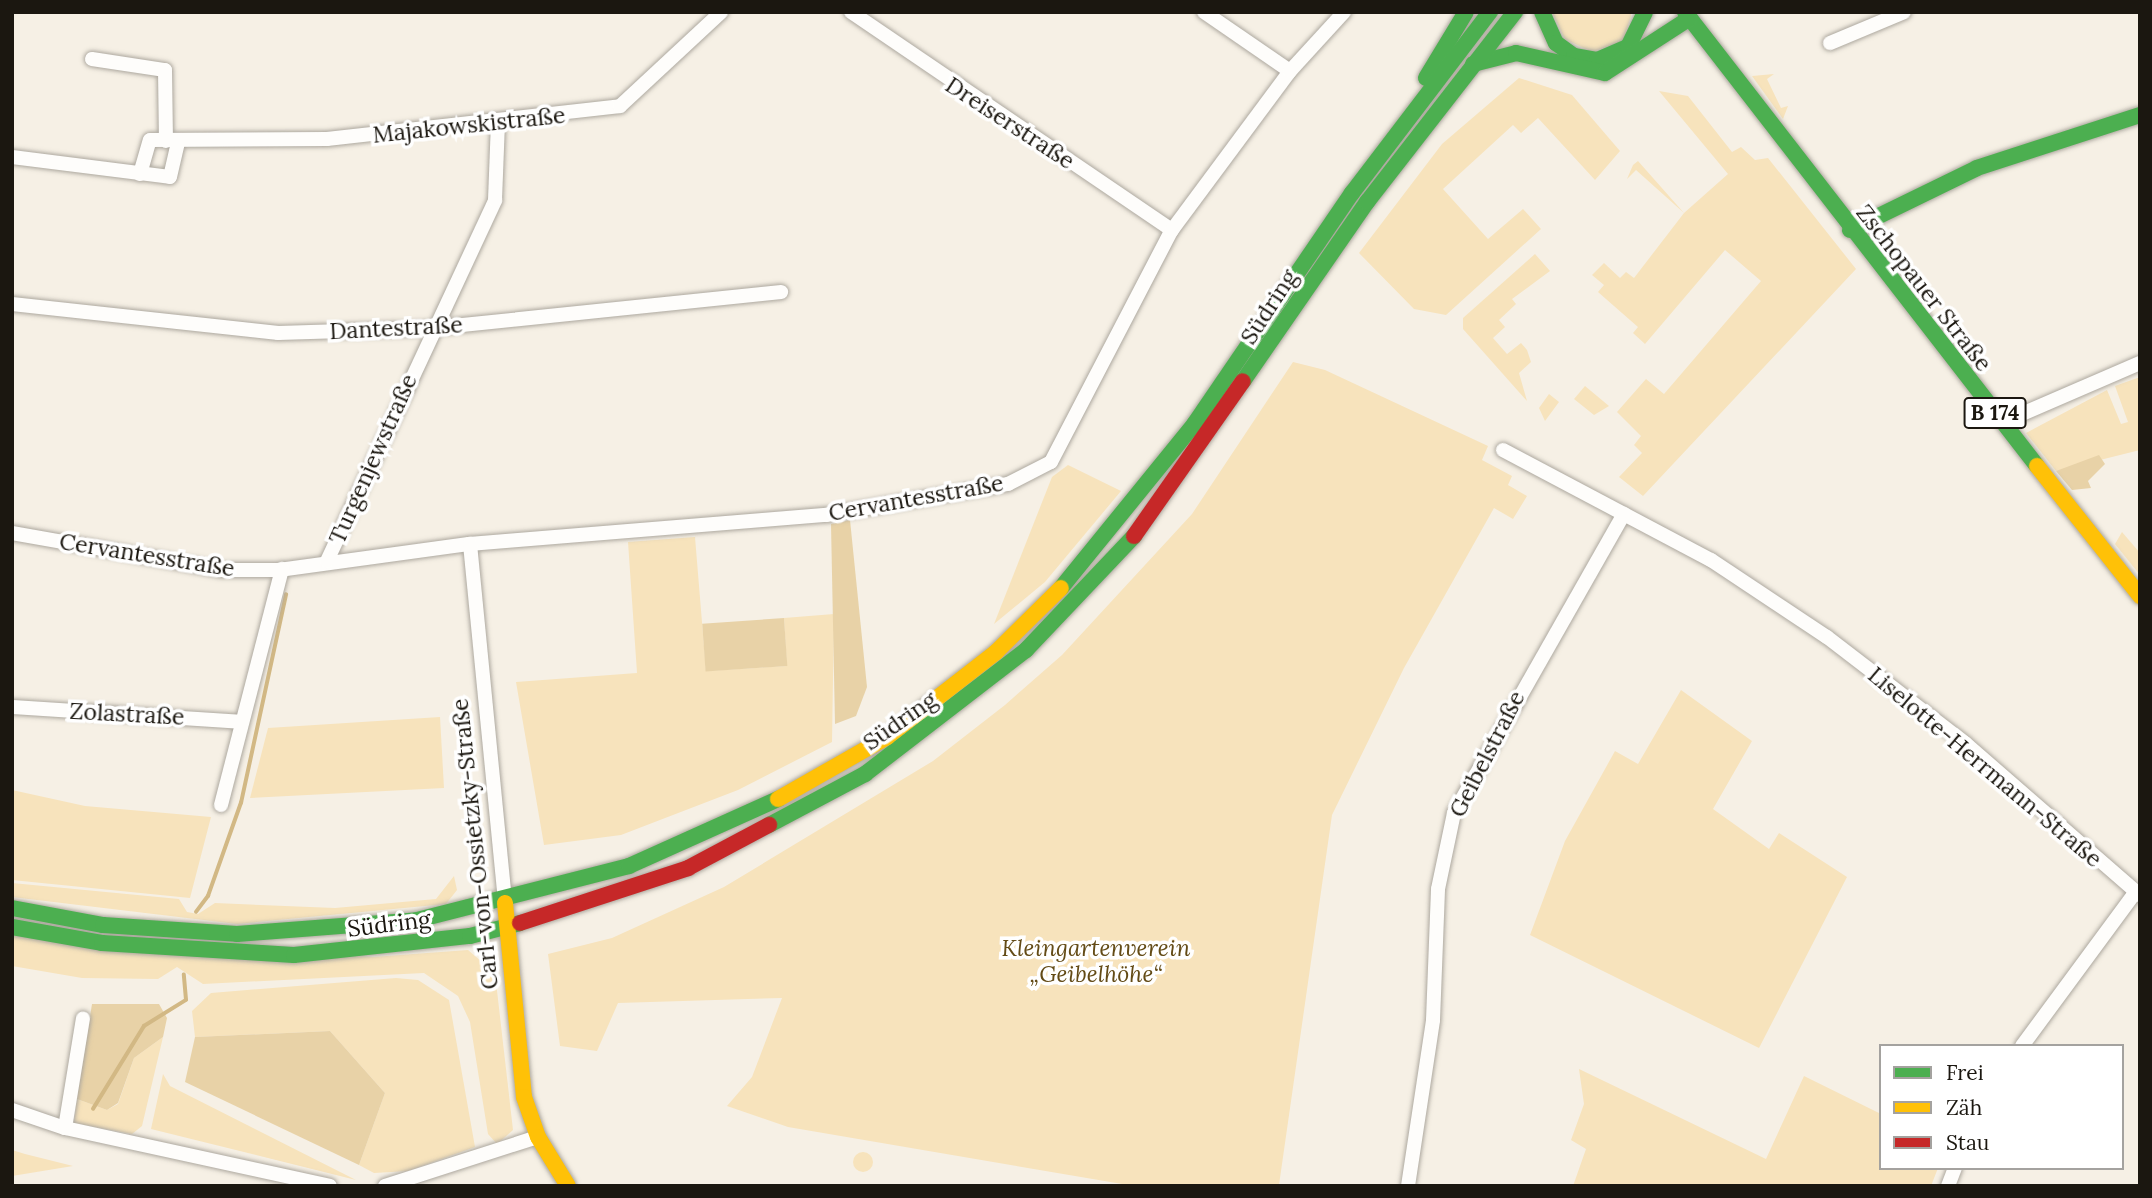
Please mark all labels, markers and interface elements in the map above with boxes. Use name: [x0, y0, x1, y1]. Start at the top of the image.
street label: Dreiserstraße: [940, 71, 1080, 175]
street label: Majakowskistraße: [371, 101, 567, 149]
street label: Zschopauer Straße: [1850, 199, 1998, 377]
street label: Südring: [1235, 264, 1303, 350]
street label: Dantestraße: [329, 311, 463, 345]
street label: Turgenjewstraße: [323, 370, 423, 548]
road number: B 174: [1964, 396, 2026, 430]
street label: Cervantesstraße: [826, 469, 1006, 527]
street label: Cervantesstraße: [57, 528, 237, 582]
street label: Liselotte-Herrmann-Straße: [1862, 661, 2108, 873]
street label: Südring: [858, 686, 942, 756]
street label: Geibelstraße: [1443, 686, 1531, 822]
street label: Zolastraße: [69, 697, 185, 731]
street label: Carl-von-Ossietzky-Straße: [446, 697, 504, 991]
street label: Südring: [346, 905, 432, 943]
park label: Kleingartenverein „Geibelhöhe“: [1002, 934, 1190, 988]
legend: [1879, 1044, 2124, 1170]
text: Frei: [1946, 1059, 1984, 1086]
text: Zäh: [1946, 1094, 1982, 1121]
text: Stau: [1946, 1129, 1989, 1156]

